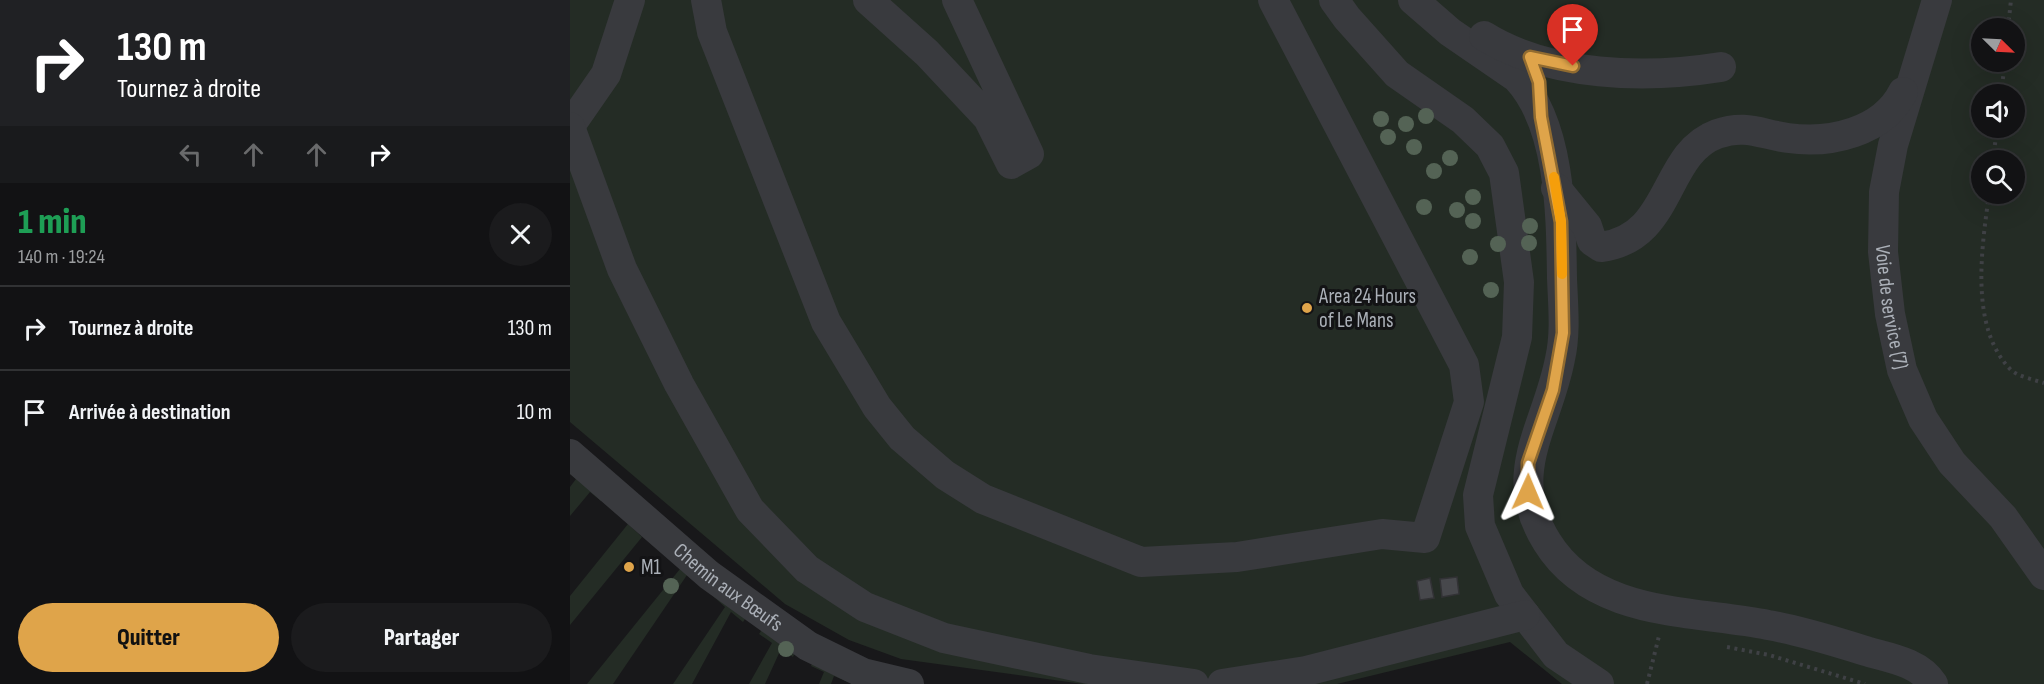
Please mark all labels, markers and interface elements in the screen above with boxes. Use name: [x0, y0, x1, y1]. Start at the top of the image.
pin: [1547, 4, 1598, 66]
icon: arrive: [1556, 13, 1589, 46]
north arrow: [1971, 18, 2025, 72]
map controls: [1971, 18, 2025, 204]
text: 130 m: [117, 22, 207, 73]
icon: right: [18, 24, 96, 102]
text: Tournez à droite: [117, 73, 261, 105]
button: sound: [1971, 84, 2025, 138]
icon: left: [174, 138, 207, 171]
icon: ahead: [237, 138, 270, 171]
icon: ahead: [300, 138, 333, 171]
icon: right: [363, 138, 396, 171]
button: search: [1971, 150, 2025, 204]
text: 1 min: [18, 201, 86, 244]
button: close: [489, 203, 552, 266]
street label: Voie de service (7): [1870, 244, 1914, 372]
text: 140 m · 19:24: [18, 245, 105, 269]
place label: Area 24 Hours of Le Mans: [1318, 284, 1416, 333]
marker: Area 24 Hours of Le Mans: [1300, 301, 1314, 315]
icon: right: [18, 312, 51, 345]
text: Tournez à droite: [69, 315, 194, 342]
text: 130 m: [508, 315, 552, 342]
icon: arrive: [18, 396, 51, 429]
text: Arrivée à destination: [69, 399, 231, 426]
text: 10 m: [517, 399, 552, 426]
position arrow: [1496, 460, 1560, 524]
street label: Chemin aux Bœufs: [669, 538, 788, 637]
place label: M1: [641, 555, 661, 580]
marker: M1: [622, 560, 636, 574]
button: Quitter: [18, 603, 279, 672]
button: Partager: [291, 603, 552, 672]

